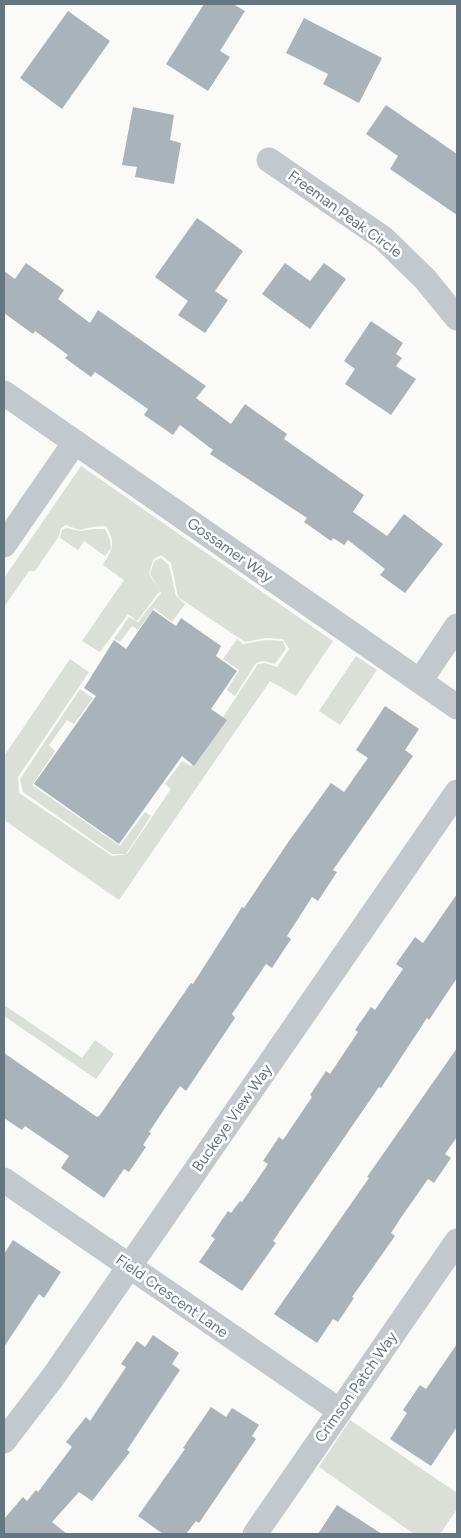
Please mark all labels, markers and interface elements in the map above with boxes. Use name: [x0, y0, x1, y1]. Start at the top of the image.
street label: Freeman Peak Circle: [285, 167, 405, 261]
street label: Gossamer Way: [184, 514, 276, 586]
street label: Buckeye View Way: [188, 1061, 276, 1175]
street label: Field Crescent Lane: [112, 1251, 232, 1341]
street label: Crimson Patch Way: [311, 1328, 401, 1446]

